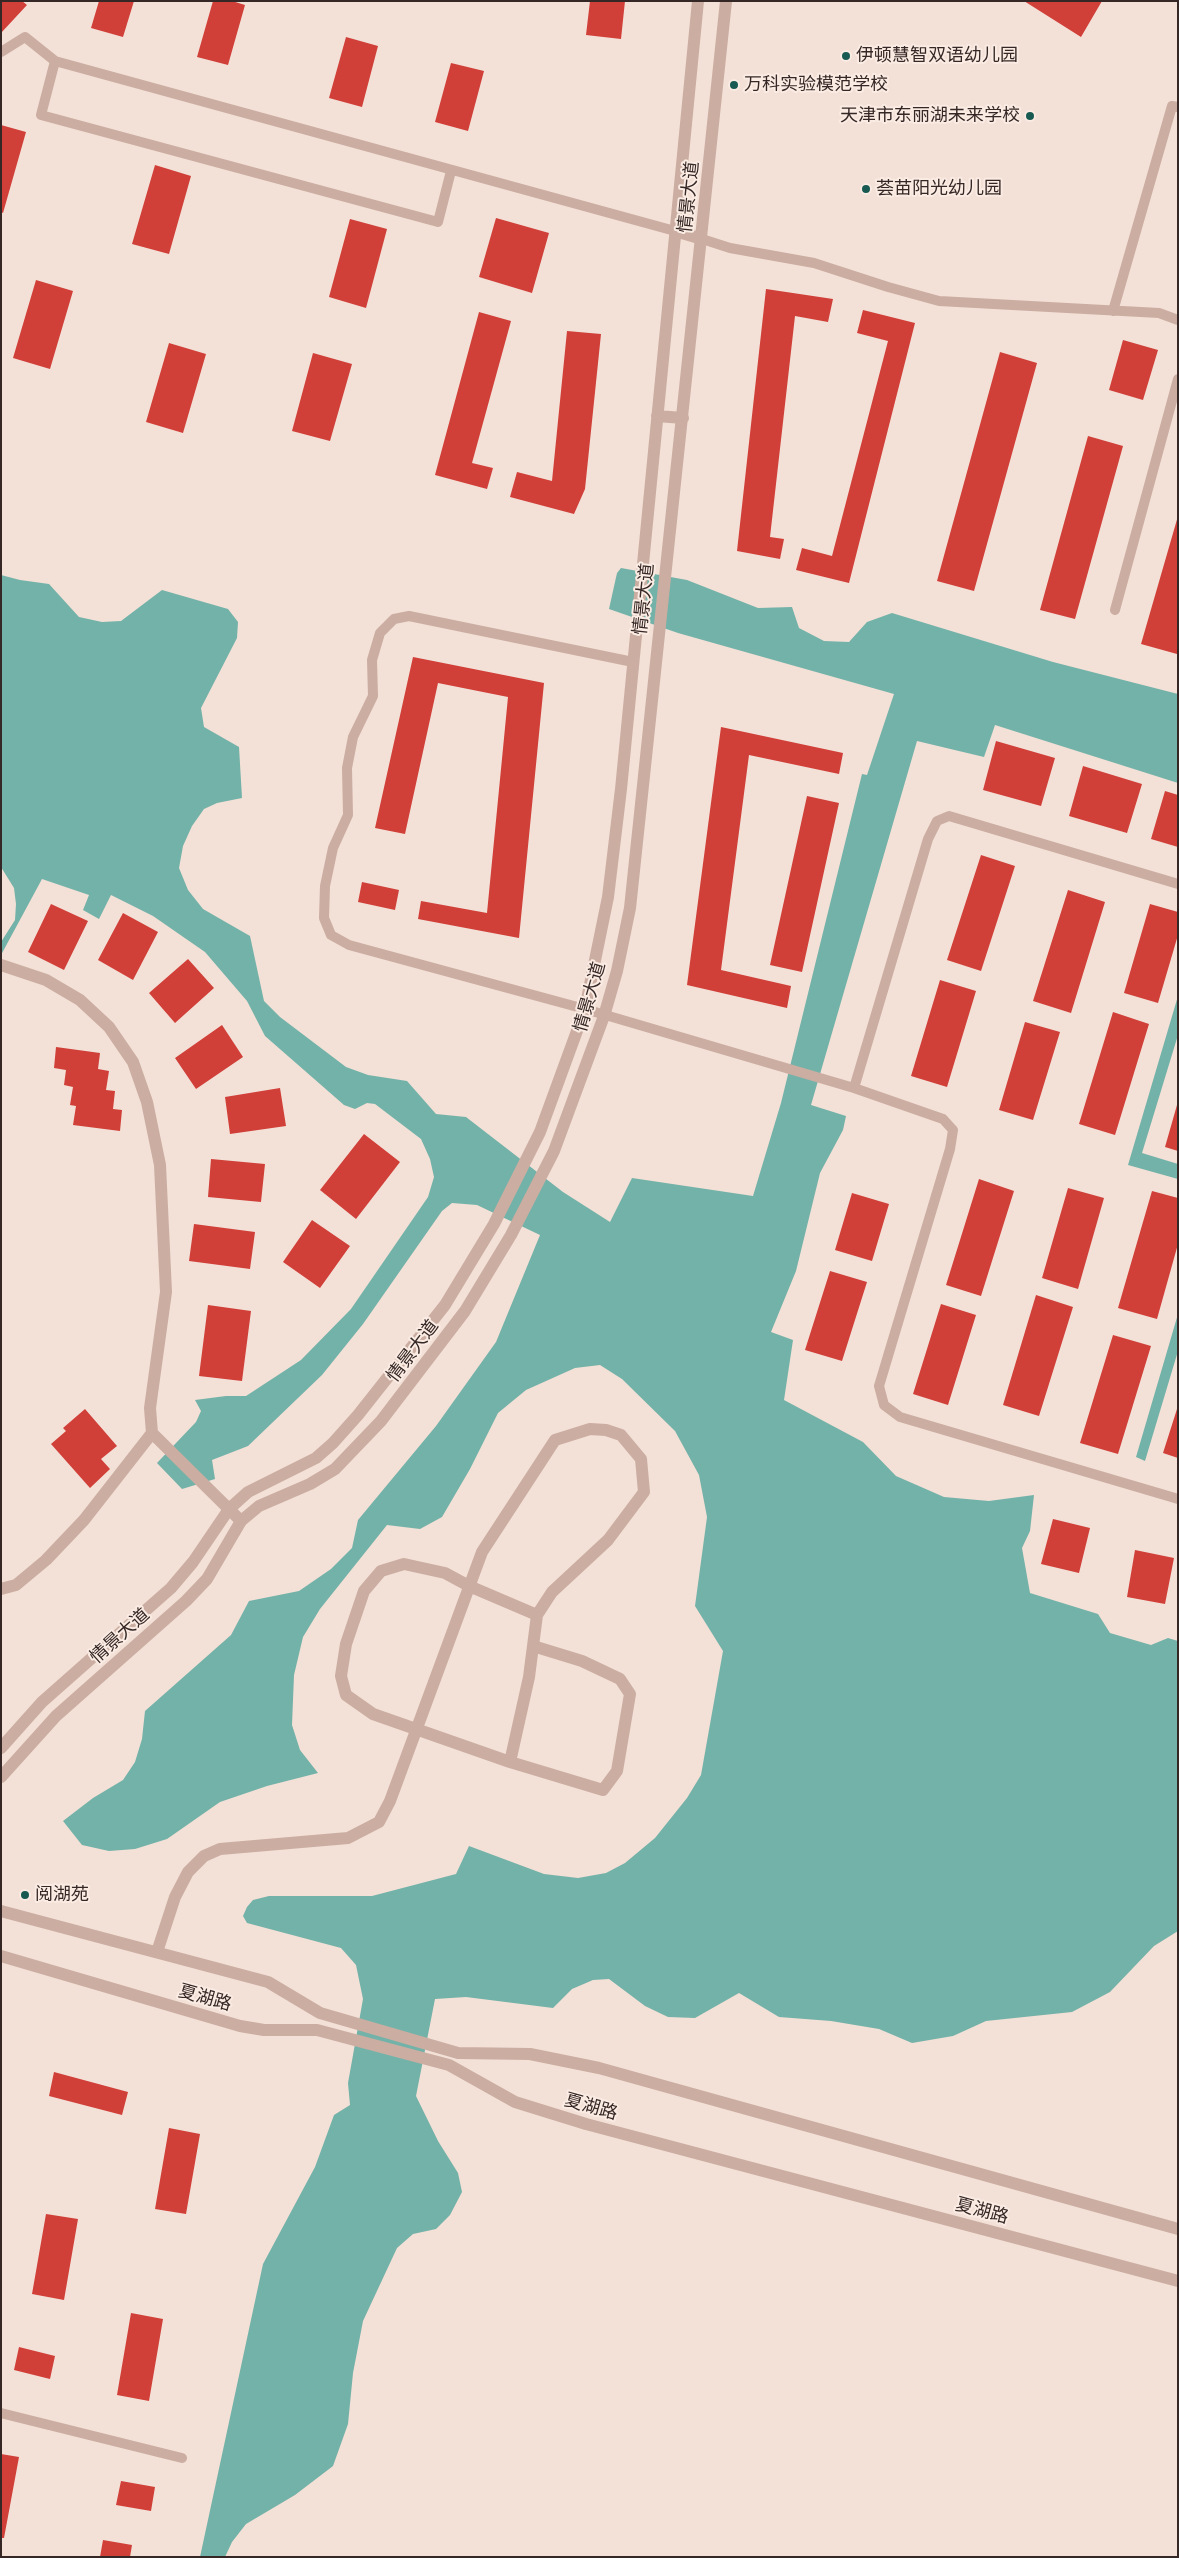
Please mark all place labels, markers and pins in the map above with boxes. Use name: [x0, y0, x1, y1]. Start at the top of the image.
place label: 伊顿慧智双语幼儿园: [856, 45, 1018, 67]
marker: 伊顿慧智双语幼儿园: [840, 50, 852, 62]
place label: 万科实验模范学校: [744, 74, 888, 96]
marker: 万科实验模范学校: [728, 79, 740, 91]
place label: 天津市东丽湖未来学校: [840, 105, 1020, 127]
marker: 天津市东丽湖未来学校: [1024, 110, 1036, 122]
place label: 荟苗阳光幼儿园: [876, 178, 1002, 200]
marker: 荟苗阳光幼儿园: [860, 183, 872, 195]
place label: 阅湖苑: [35, 1884, 89, 1906]
marker: 阅湖苑: [19, 1889, 31, 1901]

